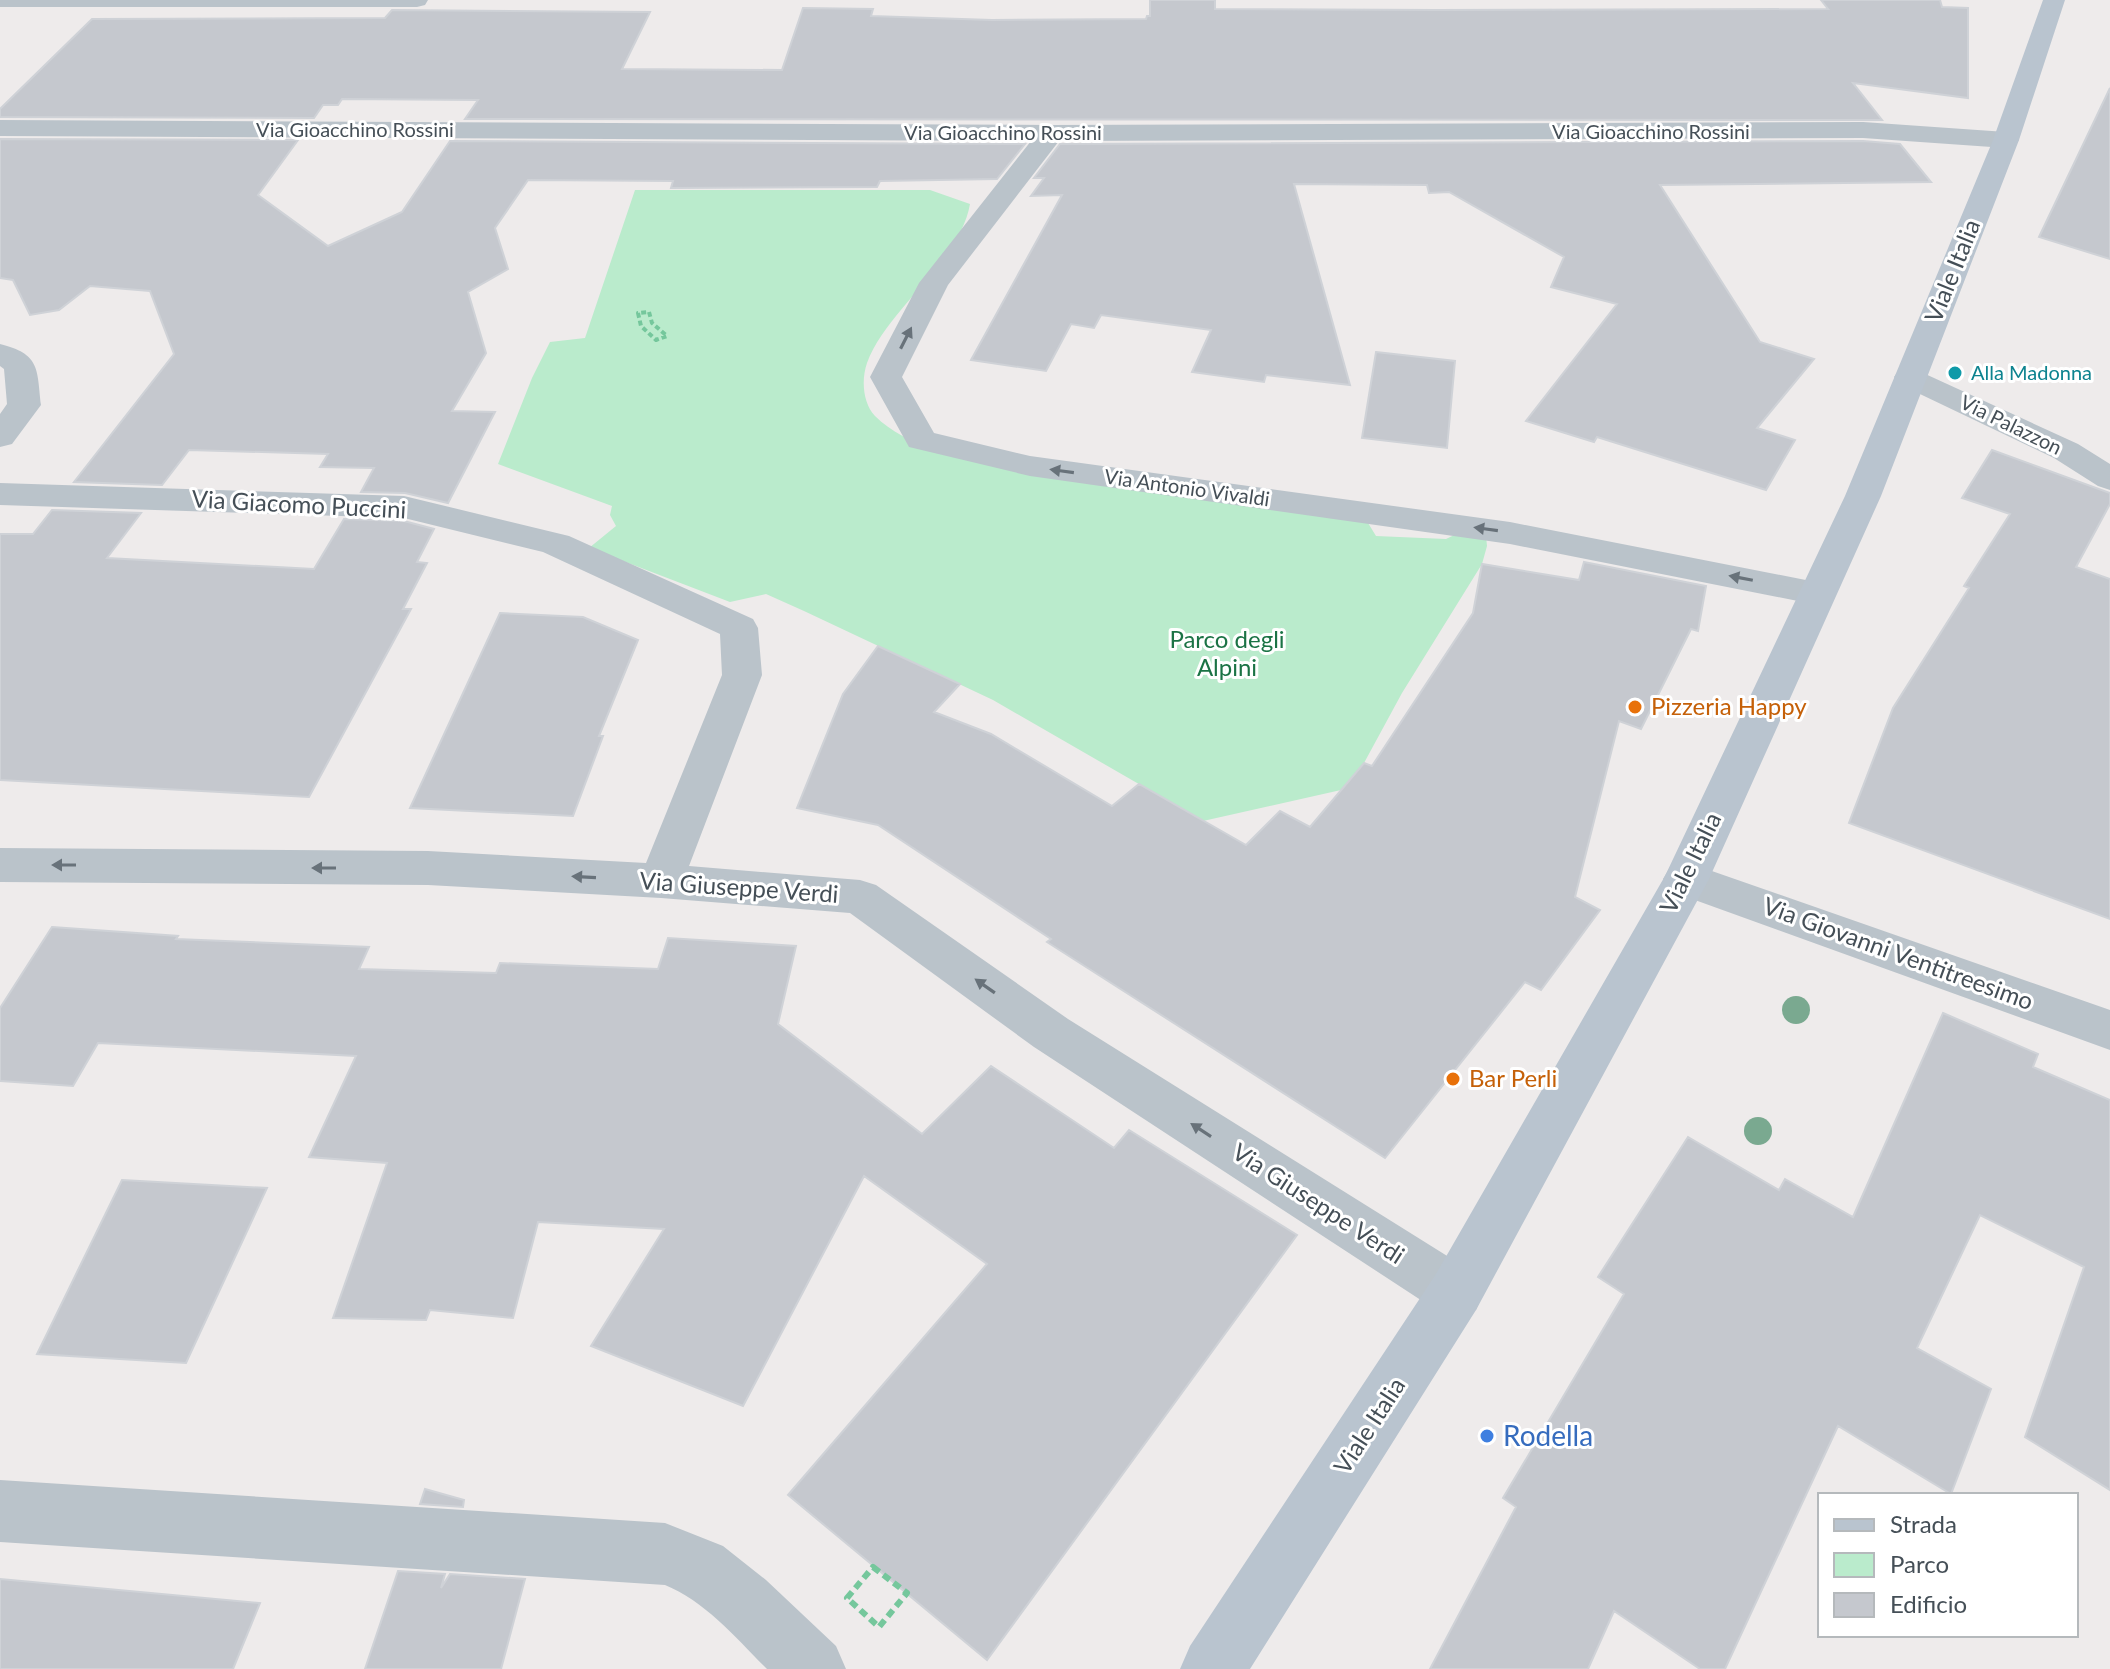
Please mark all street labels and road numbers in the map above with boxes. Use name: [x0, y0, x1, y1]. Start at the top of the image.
street label: Via Gioacchino Rossini: [256, 117, 454, 141]
street label: Via Gioacchino Rossini: [1552, 119, 1750, 143]
street label: Via Gioacchino Rossini: [904, 120, 1102, 144]
street label: Viale Italia: [1918, 215, 1985, 326]
street label: Via Palazzon: [1957, 389, 2066, 459]
street label: Via Antonio Vivaldi: [1103, 464, 1271, 510]
street label: Via Giacomo Puccini: [191, 483, 407, 524]
street label: Viale Italia: [1653, 807, 1727, 918]
street label: Via Giuseppe Verdi: [639, 865, 839, 908]
street label: Via Giovanni Ventitreesimo: [1760, 890, 2037, 1015]
street label: Via Giuseppe Verdi: [1227, 1136, 1410, 1269]
street label: Viale Italia: [1327, 1372, 1411, 1479]

